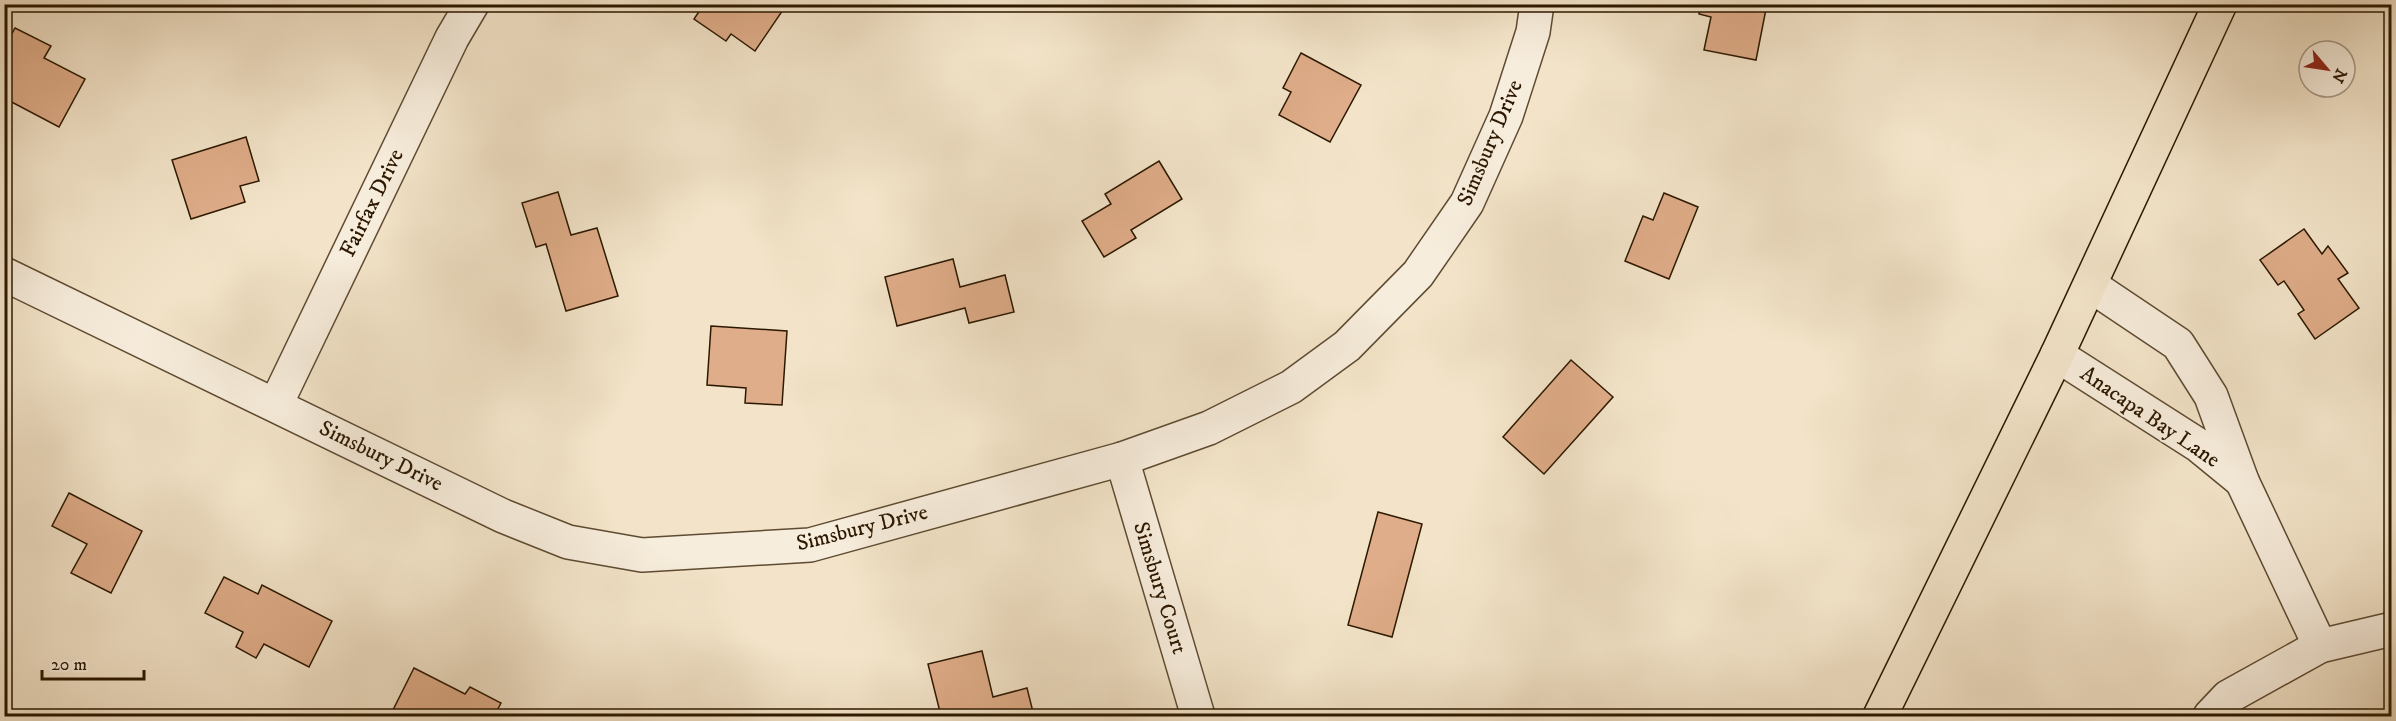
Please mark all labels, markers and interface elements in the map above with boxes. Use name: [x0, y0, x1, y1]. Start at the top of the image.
north arrow: [2297, 39, 2357, 99]
text: N: [2327, 65, 2351, 86]
street label: Simsbury Drive: [1451, 76, 1529, 210]
street label: Fairfax Drive: [334, 145, 410, 261]
street label: Anacapa Bay Lane: [2075, 360, 2225, 474]
street label: Simsbury Drive: [315, 414, 447, 498]
street label: Simsbury Drive: [794, 499, 930, 557]
street label: Simsbury Court: [1127, 519, 1193, 657]
scale bar: [42, 643, 144, 681]
text: 20 m: [51, 654, 87, 676]

